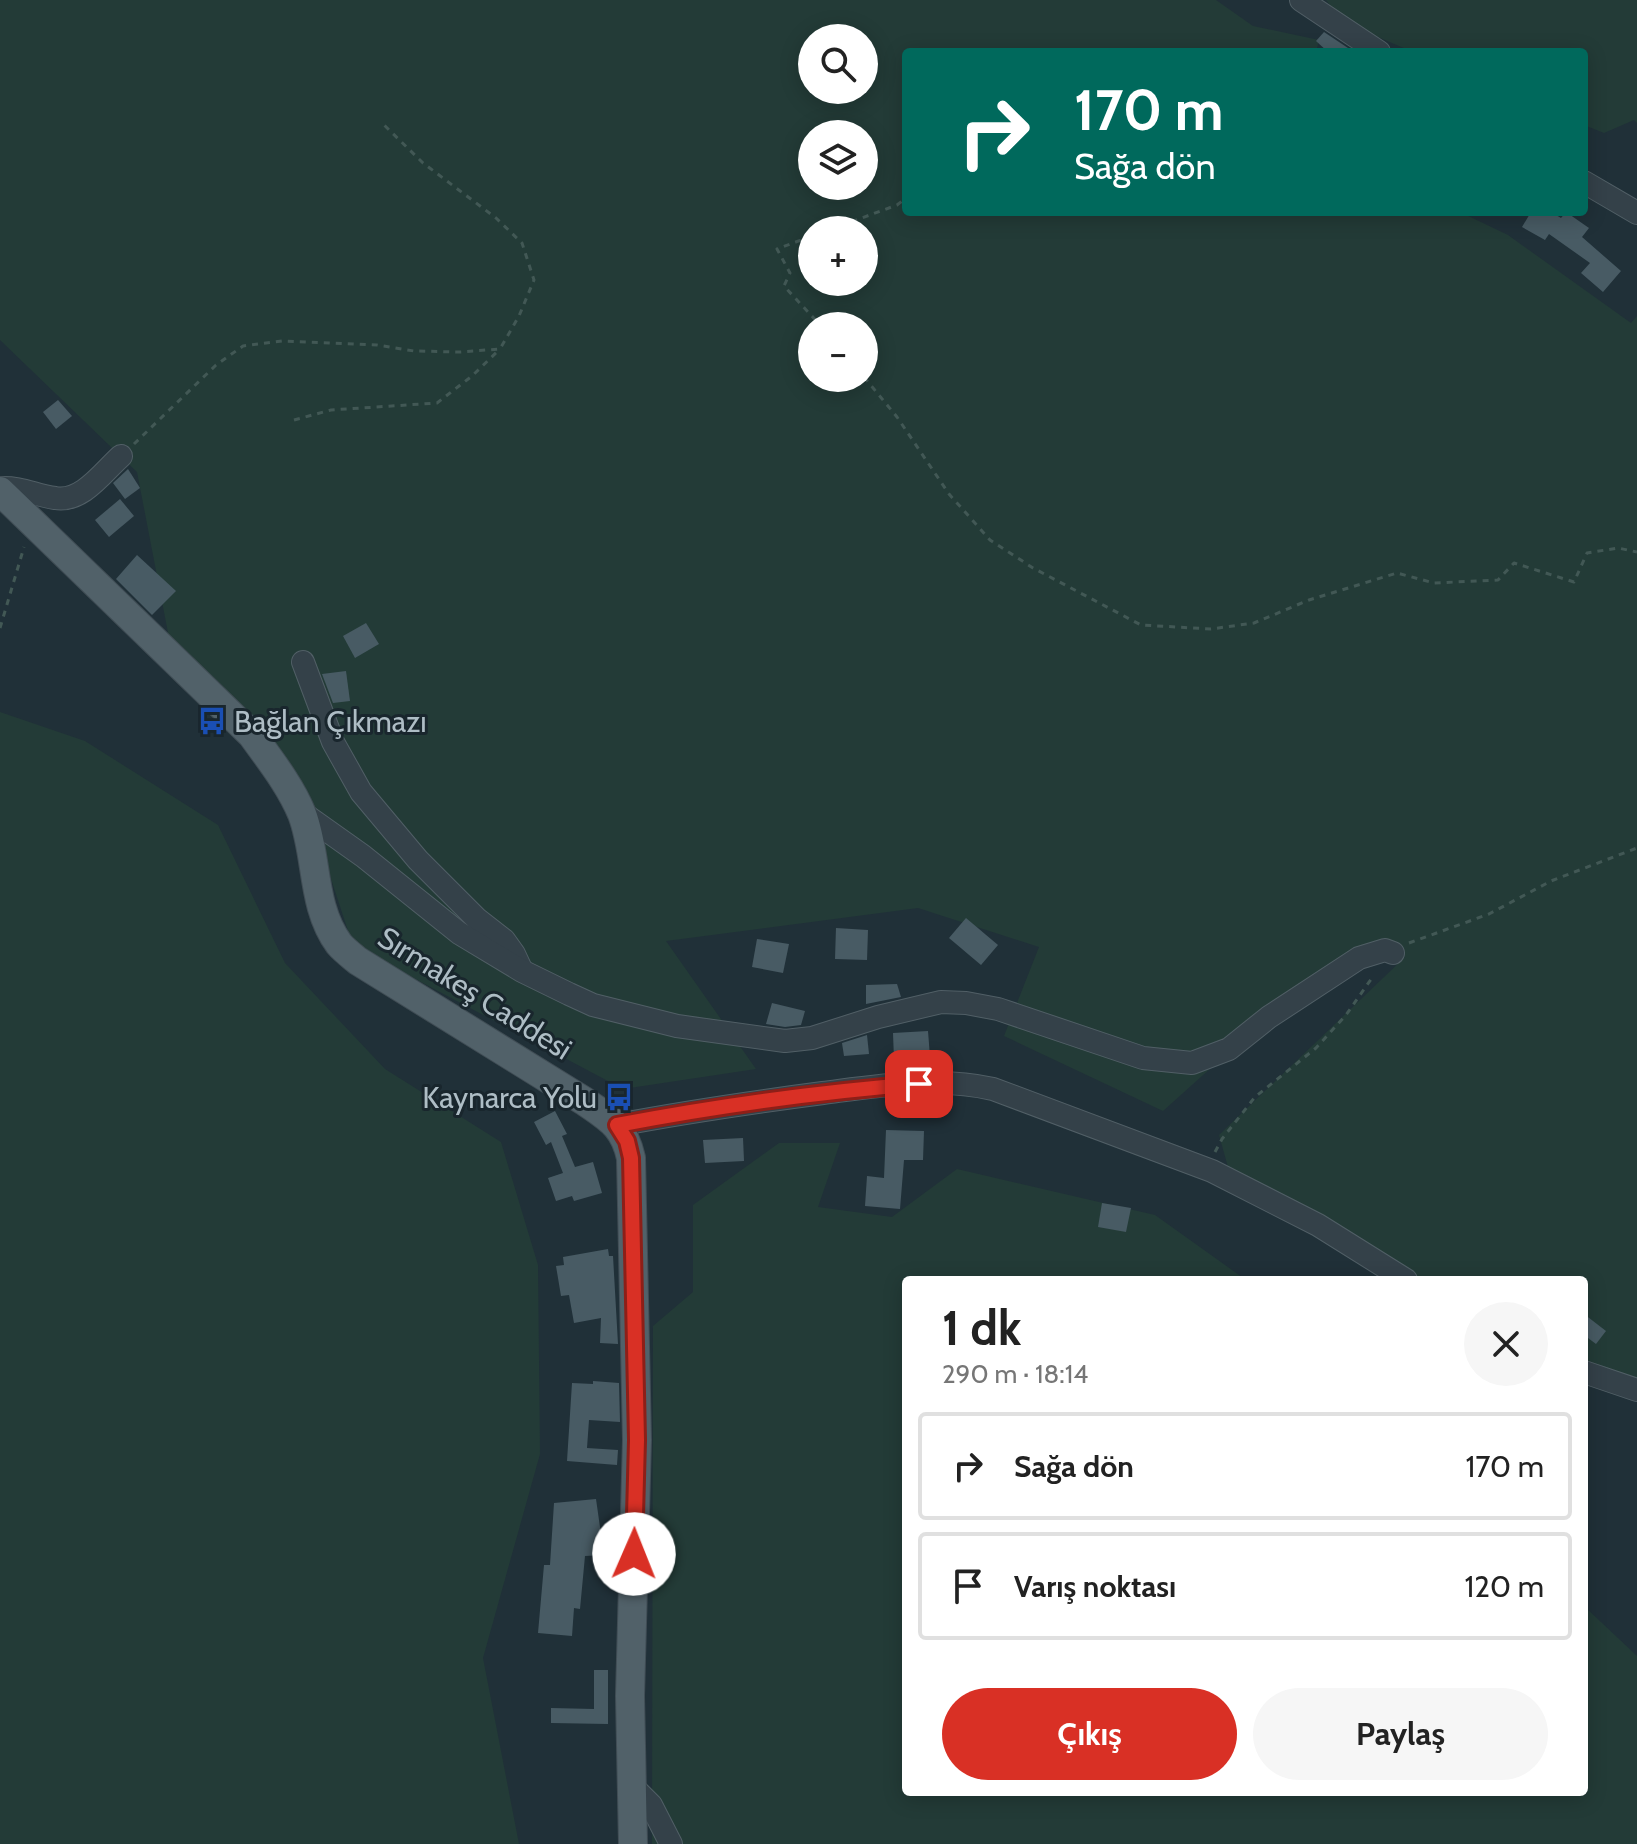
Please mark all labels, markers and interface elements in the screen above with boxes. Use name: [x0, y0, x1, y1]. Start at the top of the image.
map controls: [798, 24, 878, 392]
button: search: [798, 24, 878, 104]
text: 170 m: [1074, 76, 1224, 144]
icon: right: [942, 80, 1046, 184]
button: layers: [798, 120, 878, 200]
text: Sağa dön: [1074, 144, 1216, 188]
button: +: [798, 216, 878, 296]
button: −: [798, 312, 878, 392]
place label: Bağlan Çıkmazı: [234, 703, 427, 740]
bus stop icon: Bağlan Çıkmazı: [197, 706, 227, 736]
street label: Sırmakeş Caddesi: [371, 919, 579, 1067]
pin: [885, 1050, 953, 1118]
icon: arrive: [897, 1062, 941, 1106]
place label: Kaynarca Yolu: [422, 1079, 597, 1116]
bus stop icon: Kaynarca Yolu: [604, 1082, 634, 1112]
text: 1 dk: [942, 1299, 1021, 1357]
button: close: [1464, 1302, 1548, 1386]
text: 290 m · 18:14: [942, 1358, 1088, 1390]
icon: right: [946, 1444, 990, 1488]
text: Sağa dön: [1014, 1448, 1134, 1485]
text: 170 m: [1465, 1448, 1544, 1485]
position arrow: [592, 1512, 676, 1596]
icon: arrive: [946, 1564, 990, 1608]
text: Varış noktası: [1014, 1568, 1176, 1605]
text: 120 m: [1464, 1568, 1544, 1605]
button: Çıkış: [942, 1688, 1237, 1780]
button: Paylaş: [1253, 1688, 1548, 1780]

